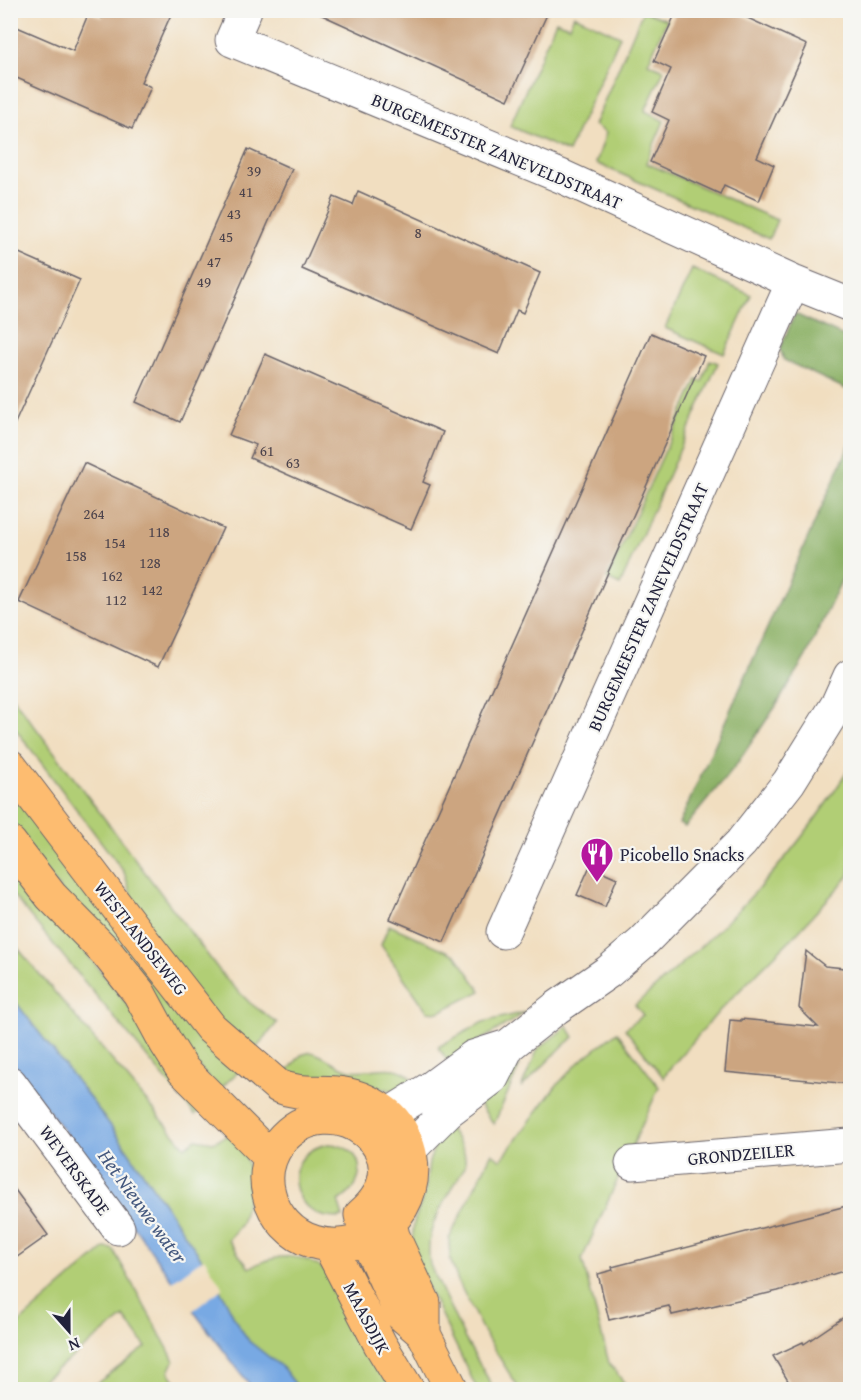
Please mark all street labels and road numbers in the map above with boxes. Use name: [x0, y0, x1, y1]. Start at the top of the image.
street label: BURGEMEESTER ZANEVELDSTRAAT: [368, 86, 626, 216]
street label: BURGEMEESTER ZANEVELDSTRAAT: [581, 478, 715, 736]
street label: WESTLANDSEWEG: [88, 875, 195, 1001]
street label: WEVERSKADE: [33, 1119, 117, 1221]
street label: GRONDZEILER: [687, 1136, 796, 1172]
street label: MAASDIJK: [337, 1277, 397, 1359]

